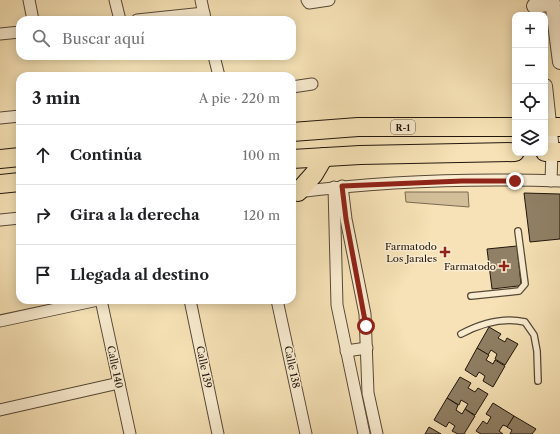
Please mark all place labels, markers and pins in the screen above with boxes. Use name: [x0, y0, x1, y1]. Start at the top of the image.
place label: Farmatodo Los Jarales: [385, 240, 437, 265]
marker: Farmatodo Los Jarales: [440, 247, 450, 257]
place label: Farmatodo: [444, 260, 496, 273]
marker: Farmatodo: [499, 261, 509, 271]

